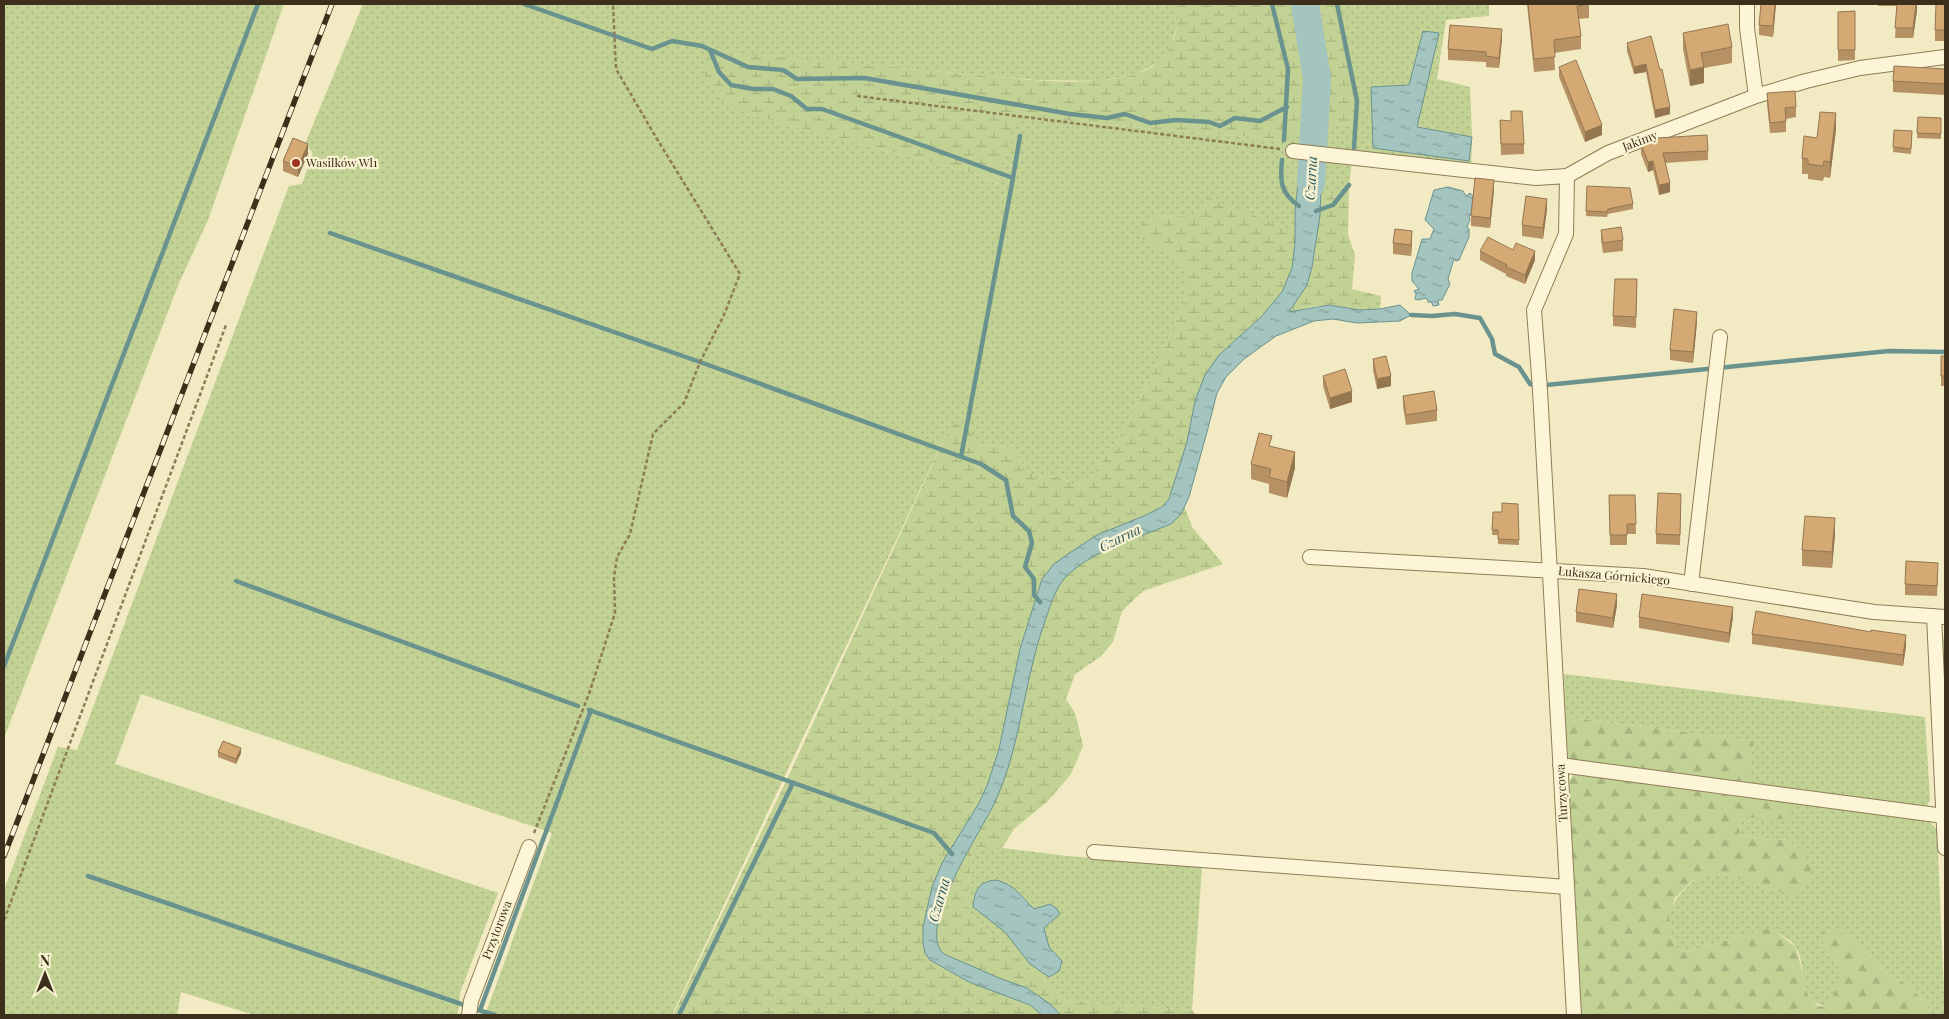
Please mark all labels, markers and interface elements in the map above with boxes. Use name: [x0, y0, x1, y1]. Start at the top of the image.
street label: Jakimy: [1619, 126, 1659, 154]
place label: Wasilków Wl1: [305, 154, 378, 170]
water label: Czarna: [1300, 155, 1321, 201]
marker: Wasilków Wl1: [290, 157, 302, 169]
water label: Czarna: [1096, 519, 1144, 556]
street label: Łukasza Górnickiego: [1557, 562, 1671, 588]
street label: Turzycowa: [1551, 764, 1571, 822]
water label: Czarna: [923, 876, 954, 924]
street label: Przytorowa: [478, 898, 515, 961]
north arrow: [20, 949, 70, 999]
text: N: [40, 951, 50, 970]

